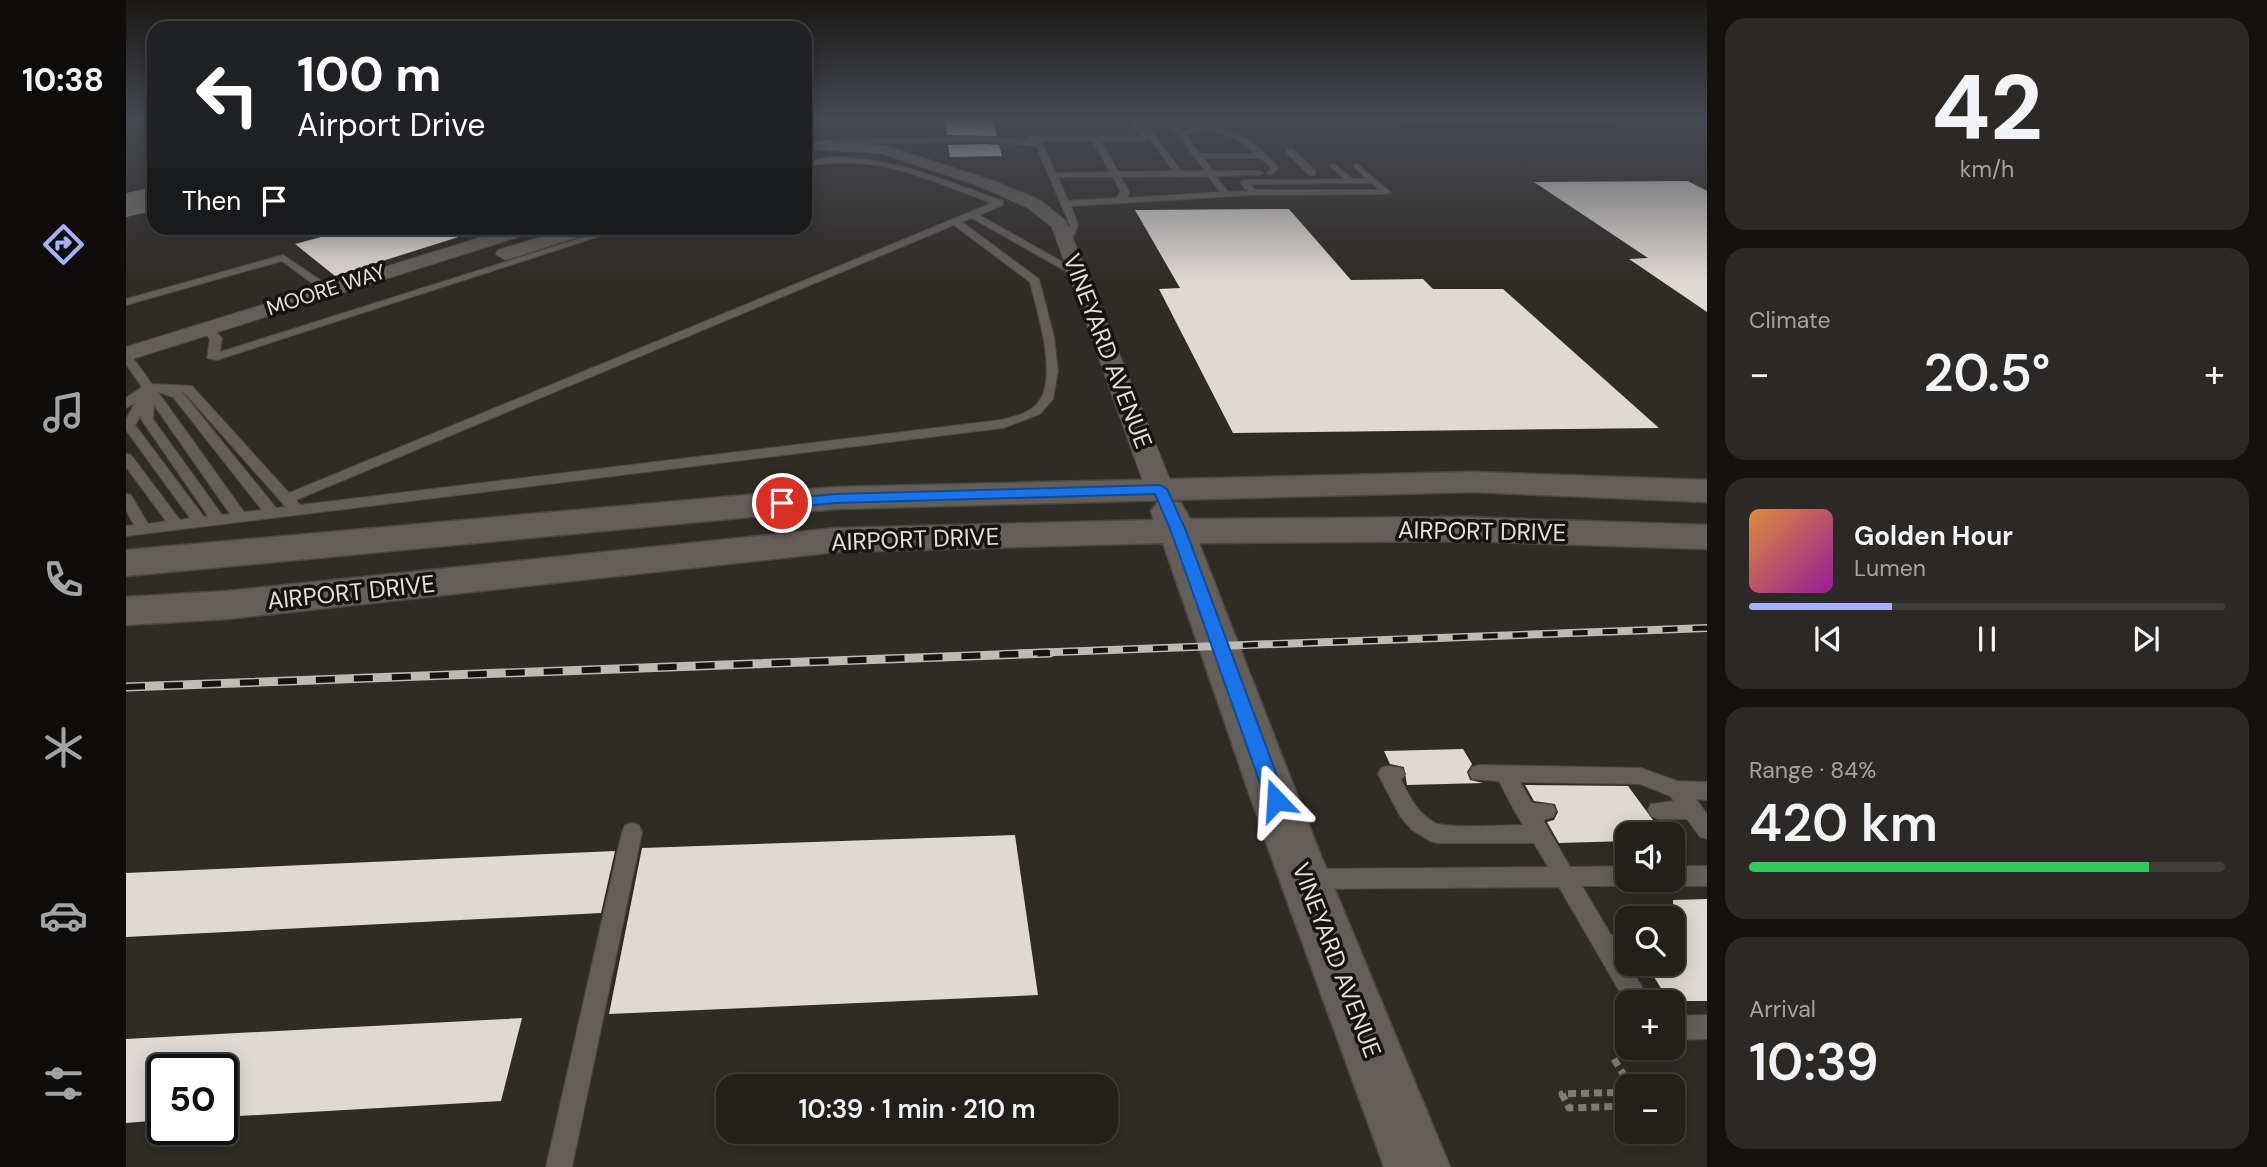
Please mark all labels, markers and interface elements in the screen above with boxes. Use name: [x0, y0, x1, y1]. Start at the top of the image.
text: 100 m: [297, 42, 441, 106]
icon: left: [182, 49, 273, 140]
text: 42: [1931, 49, 2043, 167]
text: 10:38: [22, 59, 104, 101]
text: Airport Drive: [297, 104, 485, 146]
text: km/h: [1960, 154, 2014, 184]
icon: arrive: [255, 182, 293, 220]
text: Then: [182, 184, 241, 218]
icon: directions: [39, 220, 88, 269]
street label: VINEYARD AVENUE: [1057, 249, 1159, 453]
street label: MOORE WAY: [263, 258, 389, 322]
text: Climate: [1749, 305, 1831, 335]
text: 20.5°: [1924, 339, 2050, 407]
text: −: [1749, 349, 1770, 399]
text: +: [2204, 349, 2225, 399]
icon: music: [39, 388, 88, 437]
pin: [752, 473, 812, 533]
icon: arrive: [763, 484, 801, 522]
street label: AIRPORT DRIVE: [1398, 514, 1566, 548]
text: Golden Hour: [1854, 519, 2013, 553]
street label: AIRPORT DRIVE: [830, 521, 1000, 557]
text: Lumen: [1854, 553, 1926, 583]
icon: phone: [39, 555, 88, 604]
street label: AIRPORT DRIVE: [266, 568, 436, 616]
icon: previous: [1809, 620, 1847, 658]
icon: pause: [1968, 620, 2006, 658]
icon: next: [2127, 620, 2165, 658]
icon: climate: [39, 723, 88, 772]
text: Range · 84%: [1749, 755, 1876, 785]
position arrow: [1239, 763, 1313, 837]
text: 420 km: [1749, 789, 1938, 857]
map controls: [1615, 822, 1685, 1144]
button: sound: [1615, 822, 1685, 892]
street label: VINEYARD AVENUE: [1286, 858, 1388, 1062]
icon: car: [39, 891, 88, 940]
button: search: [1615, 906, 1685, 976]
button: +: [1615, 990, 1685, 1060]
text: Arrival: [1749, 994, 1816, 1024]
text: 10:39: [1749, 1028, 1879, 1096]
speed limit sign: 50: [147, 1054, 238, 1145]
icon: filters: [39, 1059, 88, 1108]
button: −: [1615, 1074, 1685, 1144]
text: 10:39 · 1 min · 210 m: [798, 1092, 1036, 1126]

